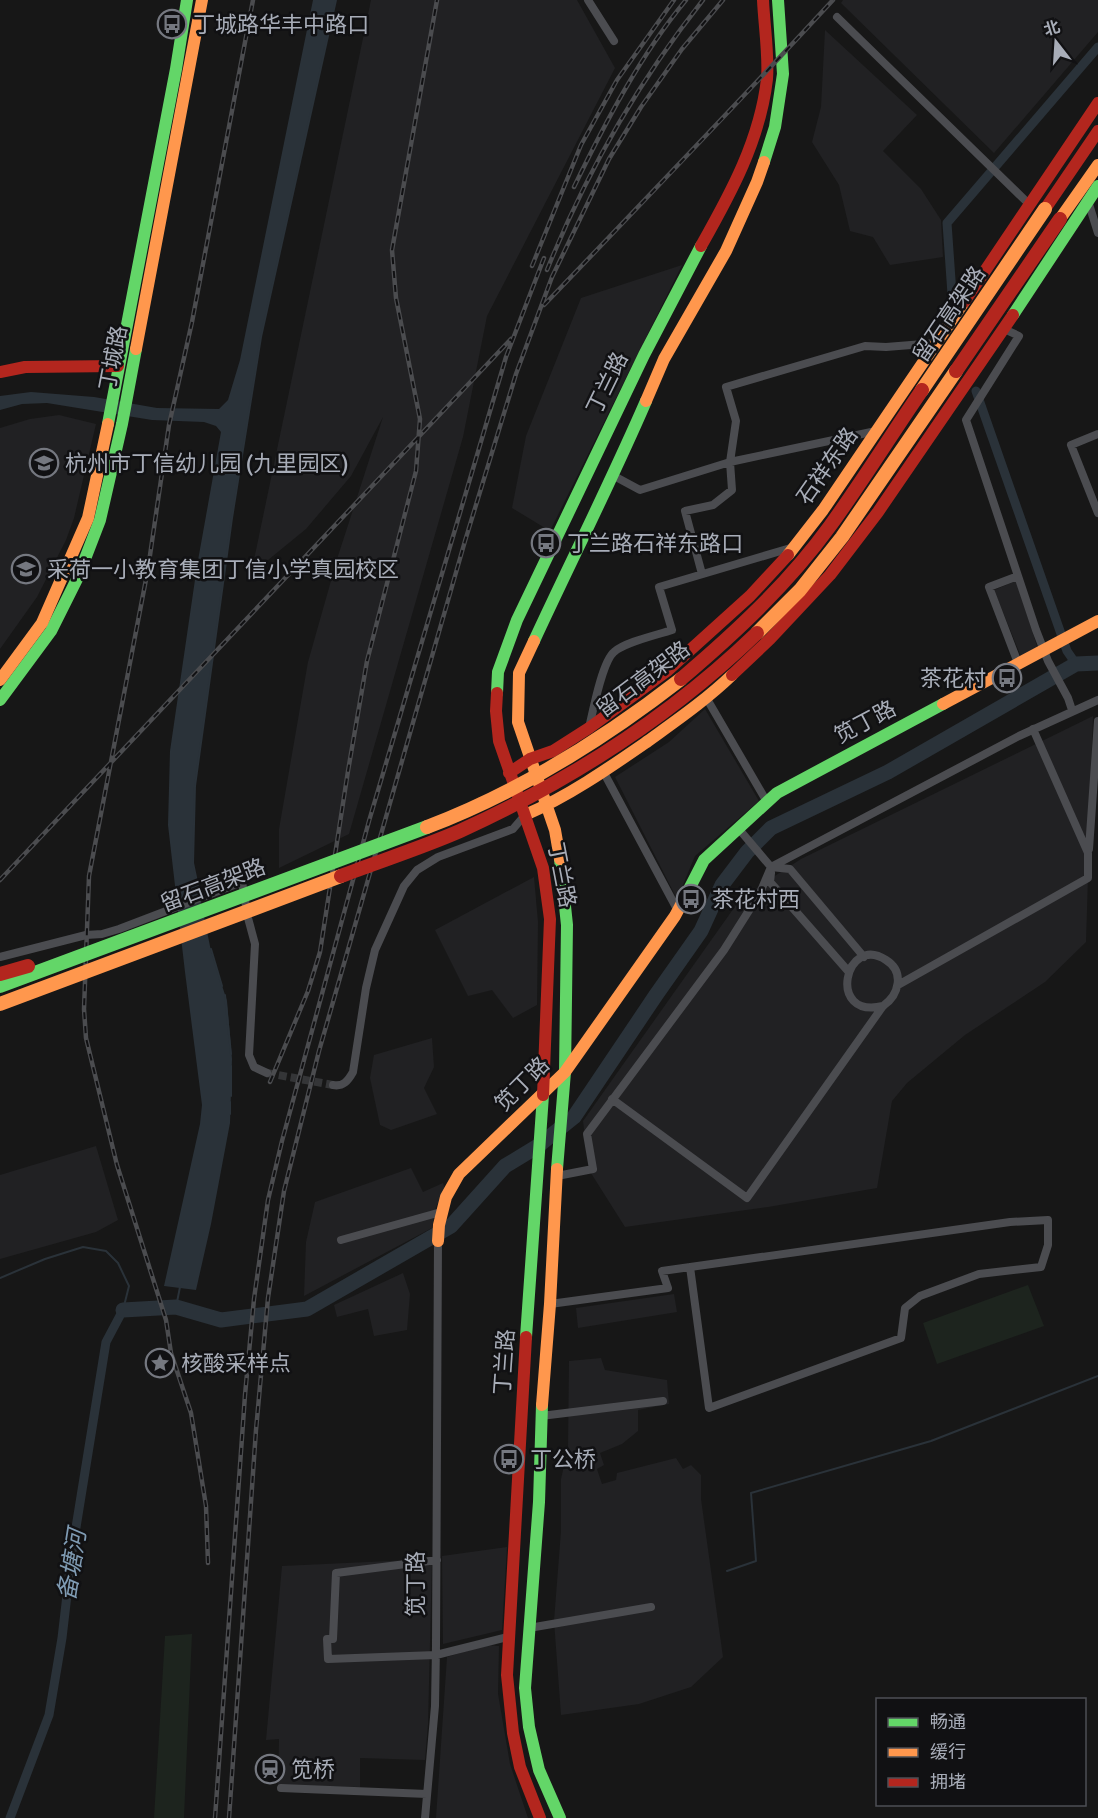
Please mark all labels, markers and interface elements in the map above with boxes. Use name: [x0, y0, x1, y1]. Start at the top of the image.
bus stop icon: 丁城路华丰中路口: [156, 8, 188, 40]
place label: 丁城路华丰中路口: [193, 11, 369, 38]
north arrow: [1026, 12, 1086, 72]
text: 北: [1041, 17, 1062, 41]
street label: 留石高架路: [907, 261, 991, 367]
street label: 丁城路: [93, 323, 133, 393]
street label: 丁兰路: [580, 347, 634, 419]
street label: 石祥东路: [791, 422, 863, 510]
school or university icon: 杭州市丁信幼儿园 (九里园区): [28, 447, 60, 479]
place label: 杭州市丁信幼儿园 (九里园区): [65, 450, 348, 477]
bus stop icon: 丁兰路石祥东路口: [530, 527, 562, 559]
place label: 丁兰路石祥东路口: [567, 530, 743, 557]
school or university icon: 采荷一小教育集团丁信小学真园校区: [10, 553, 42, 585]
place label: 采荷一小教育集团丁信小学真园校区: [47, 556, 399, 583]
street label: 留石高架路: [591, 635, 695, 723]
bus stop icon: 茶花村: [991, 662, 1023, 694]
place label: 茶花村: [920, 665, 986, 692]
street label: 笕丁路: [830, 695, 900, 749]
street label: 丁兰路: [542, 840, 582, 910]
street label: 留石高架路: [157, 853, 269, 917]
bus stop icon: 茶花村西: [675, 883, 707, 915]
place label: 茶花村西: [712, 886, 800, 913]
street label: 笕丁路: [489, 1051, 555, 1117]
street label: 丁兰路: [488, 1328, 520, 1396]
place icon: 核酸采样点: [144, 1347, 176, 1379]
place label: 核酸采样点: [181, 1350, 291, 1377]
bus stop icon: 丁公桥: [493, 1443, 525, 1475]
place label: 丁公桥: [530, 1446, 596, 1473]
water label: 备塘河: [52, 1523, 93, 1603]
street label: 笕丁路: [402, 1551, 429, 1617]
legend: [876, 1698, 1086, 1806]
text: 畅通: [930, 1711, 966, 1733]
text: 缓行: [930, 1741, 966, 1763]
station icon: 笕桥: [254, 1753, 286, 1785]
place label: 笕桥: [291, 1756, 335, 1783]
text: 拥堵: [930, 1771, 966, 1793]

